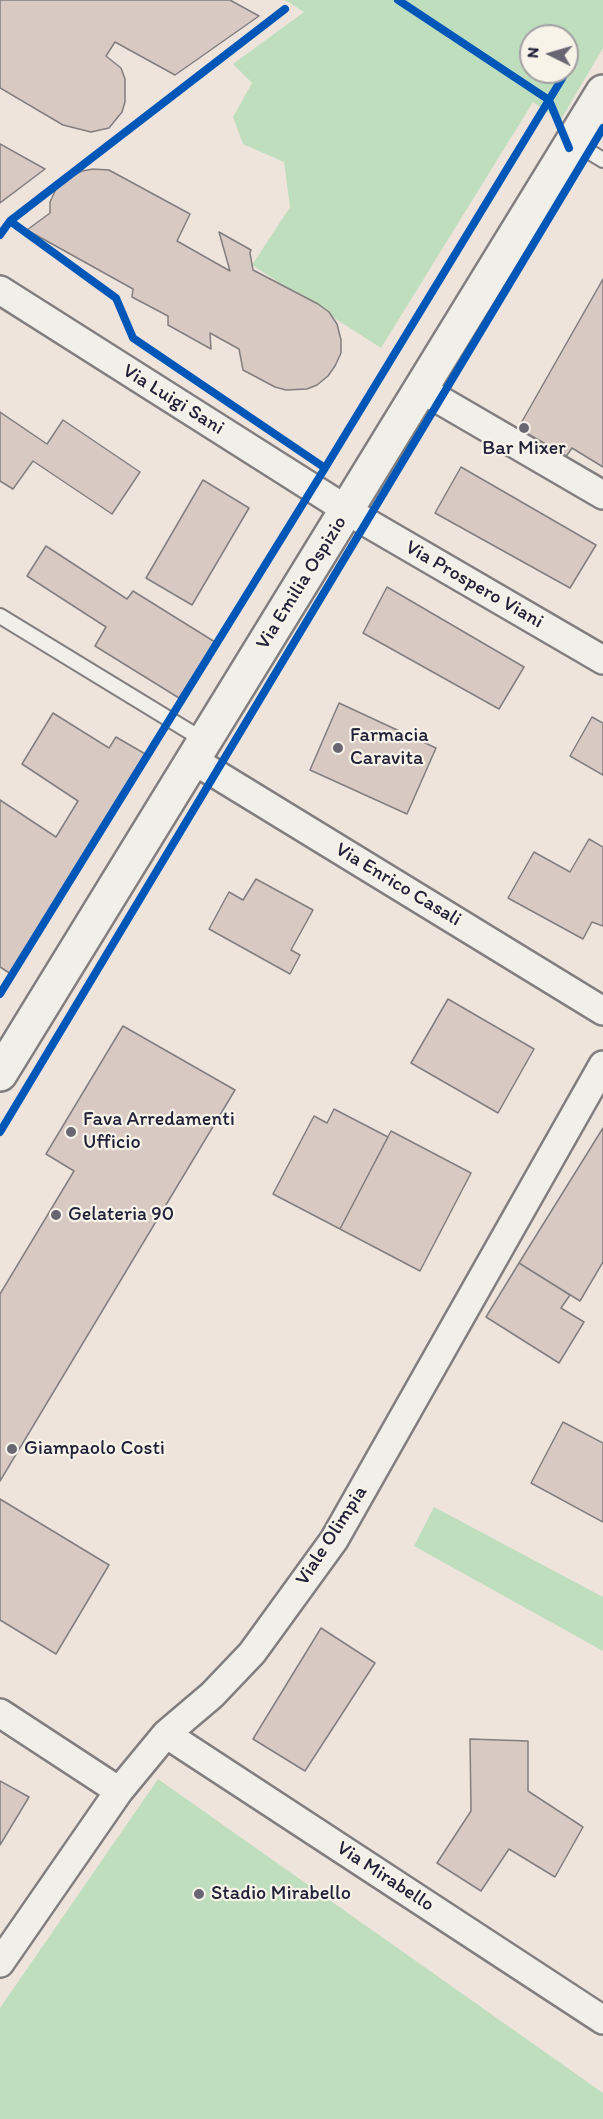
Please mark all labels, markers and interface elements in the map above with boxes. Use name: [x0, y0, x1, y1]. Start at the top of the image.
north arrow: [519, 24, 579, 84]
text: N: [523, 46, 542, 59]
street label: Via Luigi Sani: [118, 359, 228, 441]
marker: Bar Mixer: [517, 421, 531, 435]
place label: Bar Mixer: [482, 437, 566, 461]
street label: Via Emilia Ospizio: [251, 512, 353, 654]
street label: Via Prospero Viani: [401, 536, 547, 634]
place label: Farmacia Caravita: [350, 724, 429, 771]
marker: Farmacia Caravita: [331, 741, 345, 755]
street label: Via Enrico Casali: [331, 838, 465, 932]
place label: Fava Arredamenti Ufficio: [83, 1108, 235, 1155]
marker: Fava Arredamenti Ufficio: [64, 1125, 78, 1139]
place label: Gelateria 90: [68, 1203, 174, 1227]
marker: Gelateria 90: [49, 1208, 63, 1222]
place label: Giampaolo Costi: [24, 1437, 165, 1461]
marker: Giampaolo Costi: [5, 1442, 19, 1456]
street label: Viale Olimpia: [291, 1482, 373, 1590]
street label: Via Mirabello: [332, 1837, 438, 1917]
place label: Stadio Mirabello: [211, 1882, 351, 1906]
marker: Stadio Mirabello: [192, 1887, 206, 1901]

